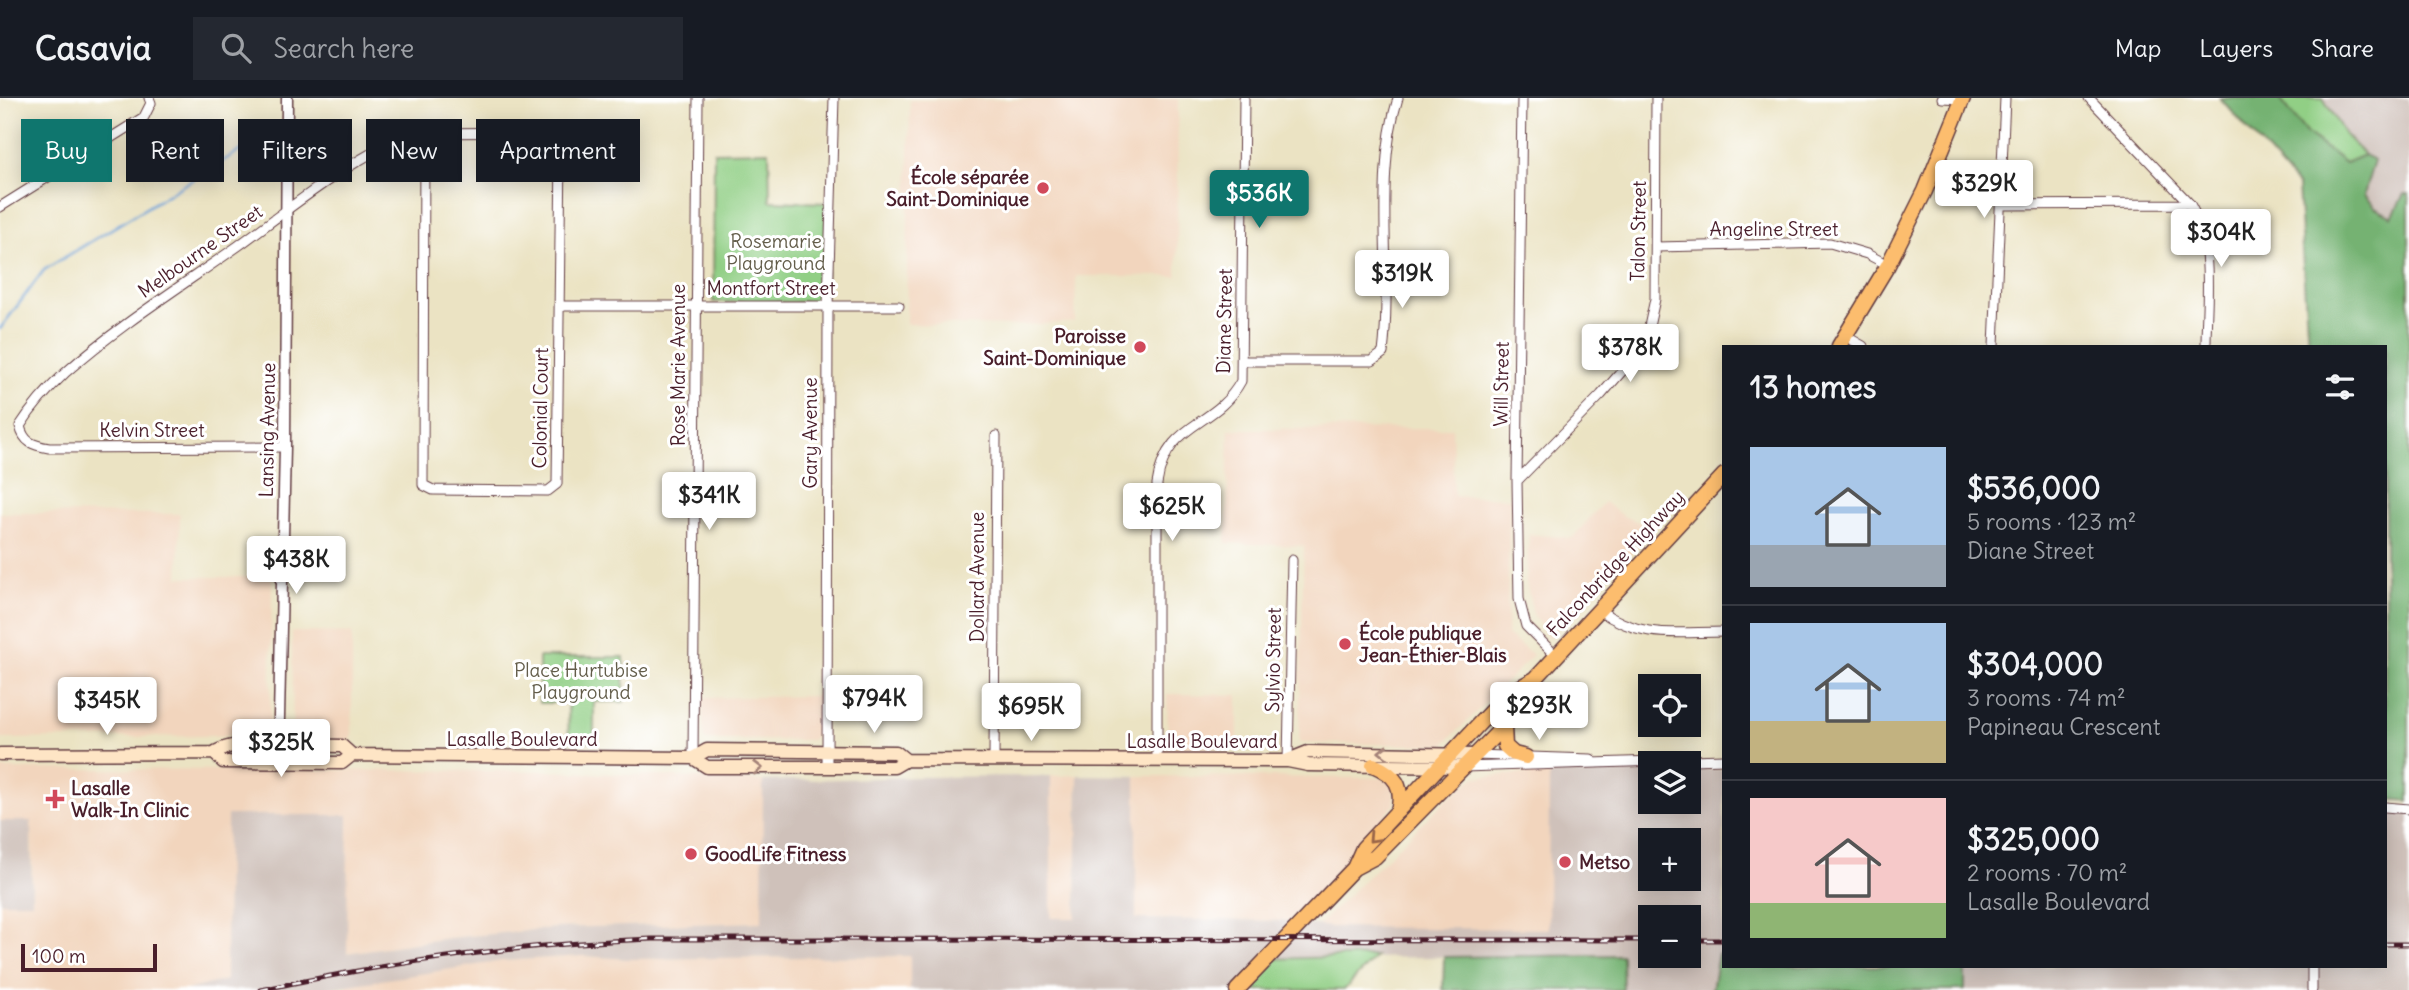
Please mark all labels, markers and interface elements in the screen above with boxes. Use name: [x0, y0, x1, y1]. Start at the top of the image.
search box: [193, 17, 683, 80]
text: Casavia: [35, 27, 151, 69]
icon: search: [217, 29, 255, 67]
text: Search here: [273, 32, 414, 65]
text: Map: [2115, 33, 2161, 63]
text: Layers: [2199, 33, 2273, 63]
text: Share: [2311, 33, 2374, 63]
chip: Buy: [21, 119, 112, 182]
chip: Rent: [126, 119, 224, 182]
chip: Filters: [238, 119, 352, 182]
chip: New: [366, 119, 462, 182]
chip: Apartment: [476, 119, 640, 182]
pin: $329K: [1935, 160, 2033, 220]
place label: École séparée Saint-Dominique: [886, 164, 1029, 211]
text: $329K: [1951, 168, 2017, 197]
pin: $536K: [1210, 170, 1308, 230]
text: $536K: [1226, 178, 1292, 207]
marker: École séparée Saint-Dominique: [1035, 180, 1051, 196]
street label: Talon Street: [1625, 180, 1651, 282]
street label: Melbourne Street: [133, 199, 267, 303]
pin: $304K: [2172, 209, 2270, 269]
street label: Angeline Street: [1709, 217, 1839, 241]
text: $304K: [2187, 217, 2255, 246]
park label: Rosemarie Playground: [726, 229, 826, 275]
pin: $319K: [1353, 250, 1451, 310]
text: $319K: [1371, 258, 1433, 287]
street label: Diane Street: [1211, 268, 1237, 374]
street label: Montfort Street: [706, 276, 836, 300]
street label: Rose Marie Avenue: [666, 284, 690, 446]
place label: Paroisse Saint-Dominique: [983, 324, 1126, 370]
pin: $378K: [1581, 324, 1679, 384]
text: $378K: [1598, 332, 1662, 361]
marker: Paroisse Saint-Dominique: [1132, 339, 1148, 355]
street label: Will Street: [1488, 341, 1514, 427]
street label: Colonial Court: [527, 347, 553, 469]
street label: Lansing Avenue: [254, 362, 280, 498]
text: 13 homes: [1750, 368, 1876, 406]
icon: filters: [2321, 368, 2359, 406]
street label: Gary Avenue: [798, 377, 822, 489]
street label: Kelvin Street: [99, 418, 205, 442]
text: $536,000: [1967, 469, 2101, 507]
pin: $341K: [660, 472, 758, 532]
icon: home: [1806, 475, 1890, 559]
text: $341K: [678, 480, 740, 509]
pin: $625K: [1123, 484, 1221, 543]
street label: Falconbridge Highway: [1541, 485, 1689, 641]
text: $625K: [1139, 491, 1205, 520]
text: 5 rooms · 123 m²: [1967, 507, 2136, 536]
street label: Dollard Avenue: [965, 512, 989, 642]
pin: $438K: [247, 536, 345, 596]
text: Diane Street: [1967, 536, 2094, 565]
text: $438K: [263, 544, 329, 573]
street label: Sylvio Street: [1260, 607, 1286, 713]
place label: École publique Jean-Éthier-Blais: [1359, 620, 1507, 667]
marker: École publique Jean-Éthier-Blais: [1337, 636, 1353, 652]
text: $304,000: [1967, 645, 2103, 683]
icon: home: [1806, 651, 1890, 735]
park label: Place Hurtubise Playground: [514, 658, 648, 704]
map controls: [1638, 674, 1701, 968]
button: locate: [1638, 674, 1701, 737]
pin: $794K: [825, 676, 923, 735]
pin: $345K: [58, 678, 156, 737]
pin: $293K: [1490, 682, 1588, 742]
text: $794K: [842, 683, 906, 712]
text: 3 rooms · 74 m²: [1967, 683, 2126, 712]
pin: $695K: [982, 684, 1080, 743]
text: $345K: [74, 685, 140, 714]
text: $293K: [1506, 690, 1572, 719]
text: $695K: [998, 691, 1064, 720]
text: Papineau Crescent: [1967, 712, 2160, 741]
pin: $325K: [232, 720, 330, 779]
text: $325K: [248, 727, 314, 756]
street label: Lasalle Boulevard: [446, 727, 598, 751]
street label: Lasalle Boulevard: [1126, 729, 1278, 753]
one-way arrow: [1377, 744, 1388, 760]
button: layers: [1638, 751, 1701, 814]
one-way arrow: [754, 760, 764, 776]
place label: Lasalle Walk-In Clinic: [71, 776, 190, 822]
marker: Lasalle Walk-In Clinic: [45, 789, 65, 809]
text: $325,000: [1967, 820, 2100, 858]
icon: home: [1806, 826, 1890, 910]
button: +: [1638, 828, 1701, 891]
one-way arrow: [1369, 830, 1381, 843]
place label: GoodLife Fitness: [705, 842, 847, 866]
marker: GoodLife Fitness: [683, 846, 699, 862]
place label: Metso: [1579, 850, 1631, 874]
marker: Metso: [1557, 854, 1573, 870]
text: 2 rooms · 70 m²: [1967, 858, 2127, 887]
text: Lasalle Boulevard: [1967, 887, 2150, 916]
button: −: [1638, 905, 1701, 968]
scale bar: [21, 941, 158, 973]
text: 100 m: [32, 944, 86, 968]

